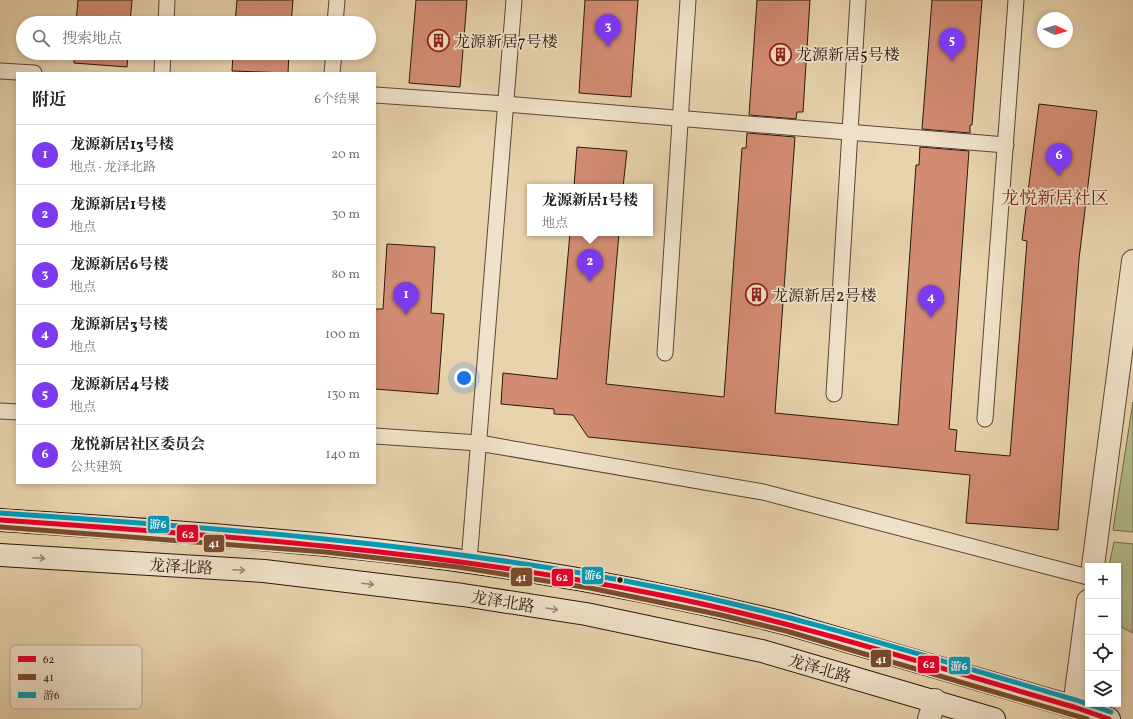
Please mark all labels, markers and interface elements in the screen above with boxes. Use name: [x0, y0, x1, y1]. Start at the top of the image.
north arrow: [1037, 12, 1073, 48]
pin: 3: [595, 14, 621, 47]
search box: [16, 16, 376, 60]
icon: search: [30, 27, 52, 49]
building icon: 龙源新居7号楼: [425, 28, 451, 54]
pin: 5: [939, 28, 965, 61]
text: 搜索地点: [62, 29, 122, 50]
place label: 龙源新居7号楼: [454, 32, 558, 54]
building icon: 龙源新居5号楼: [767, 41, 793, 67]
place label: 龙源新居5号楼: [796, 45, 900, 67]
text: 附近: [32, 89, 66, 112]
text: 6个结果: [314, 91, 360, 109]
text: 龙源新居13号楼: [70, 135, 174, 156]
pin: 6: [1046, 143, 1072, 176]
text: 1: [42, 146, 48, 164]
text: 20 m: [331, 146, 360, 164]
text: 地点 · 龙泽北路: [70, 159, 156, 177]
popup: [527, 184, 653, 236]
district label: 龙悦新居社区: [1001, 187, 1109, 212]
text: 龙源新居1号楼: [542, 191, 638, 212]
text: 龙源新居1号楼: [70, 195, 166, 216]
text: 2: [42, 206, 48, 224]
text: 30 m: [332, 206, 360, 224]
text: 地点: [542, 215, 568, 233]
text: 地点: [70, 219, 96, 237]
pin: 2: [577, 249, 603, 282]
text: 龙源新居6号楼: [70, 255, 168, 276]
text: 3: [42, 266, 48, 284]
text: 80 m: [331, 266, 360, 284]
text: 地点: [70, 279, 96, 297]
pin: 1: [393, 282, 419, 315]
building icon: 龙源新居2号楼: [744, 282, 770, 308]
pin: 4: [918, 285, 944, 318]
place label: 龙源新居2号楼: [772, 286, 877, 308]
text: 龙源新居3号楼: [70, 315, 168, 336]
text: 4: [41, 326, 49, 344]
text: 100 m: [325, 326, 360, 344]
text: 地点: [70, 339, 96, 357]
your location: [454, 368, 474, 388]
text: 龙源新居4号楼: [70, 375, 169, 396]
text: 5: [42, 386, 48, 404]
text: 130 m: [327, 386, 360, 404]
text: 地点: [70, 399, 96, 417]
text: 龙悦新居社区委员会: [70, 435, 205, 456]
text: 6: [41, 446, 49, 464]
text: 140 m: [326, 446, 360, 464]
text: 公共建筑: [70, 459, 122, 477]
line badge: 游6: [147, 515, 170, 534]
text: 游6: [149, 518, 167, 533]
line badge: 62: [176, 524, 199, 543]
text: 62: [182, 528, 194, 543]
line badge: 41: [203, 534, 225, 553]
text: 41: [208, 537, 220, 552]
one-way arrow: [32, 554, 45, 561]
street label: 龙泽北路: [148, 555, 213, 581]
map controls: [1085, 563, 1121, 707]
button: +: [1085, 563, 1121, 599]
one-way arrow: [232, 566, 245, 573]
line badge: 游6: [581, 566, 604, 585]
line badge: 41: [510, 567, 533, 587]
line badge: 62: [551, 568, 574, 587]
text: 游6: [584, 569, 602, 584]
text: 41: [515, 571, 527, 586]
text: 62: [556, 571, 568, 586]
unlabelled marker: [615, 575, 625, 585]
one-way arrow: [361, 580, 374, 587]
street label: 龙泽北路: [469, 587, 536, 619]
button: −: [1085, 599, 1121, 635]
one-way arrow: [545, 605, 558, 613]
button: locate: [1085, 635, 1121, 671]
legend: [10, 645, 142, 709]
line badge: 41: [870, 649, 892, 668]
street label: 龙泽北路: [786, 651, 853, 689]
text: 62: [43, 653, 55, 668]
text: 41: [875, 653, 887, 668]
line badge: 62: [917, 655, 940, 674]
line badge: 游6: [948, 656, 971, 675]
text: 62: [923, 658, 935, 673]
text: 游6: [950, 660, 968, 675]
text: 41: [43, 671, 54, 686]
button: layers: [1085, 671, 1121, 707]
text: 游6: [43, 689, 60, 704]

